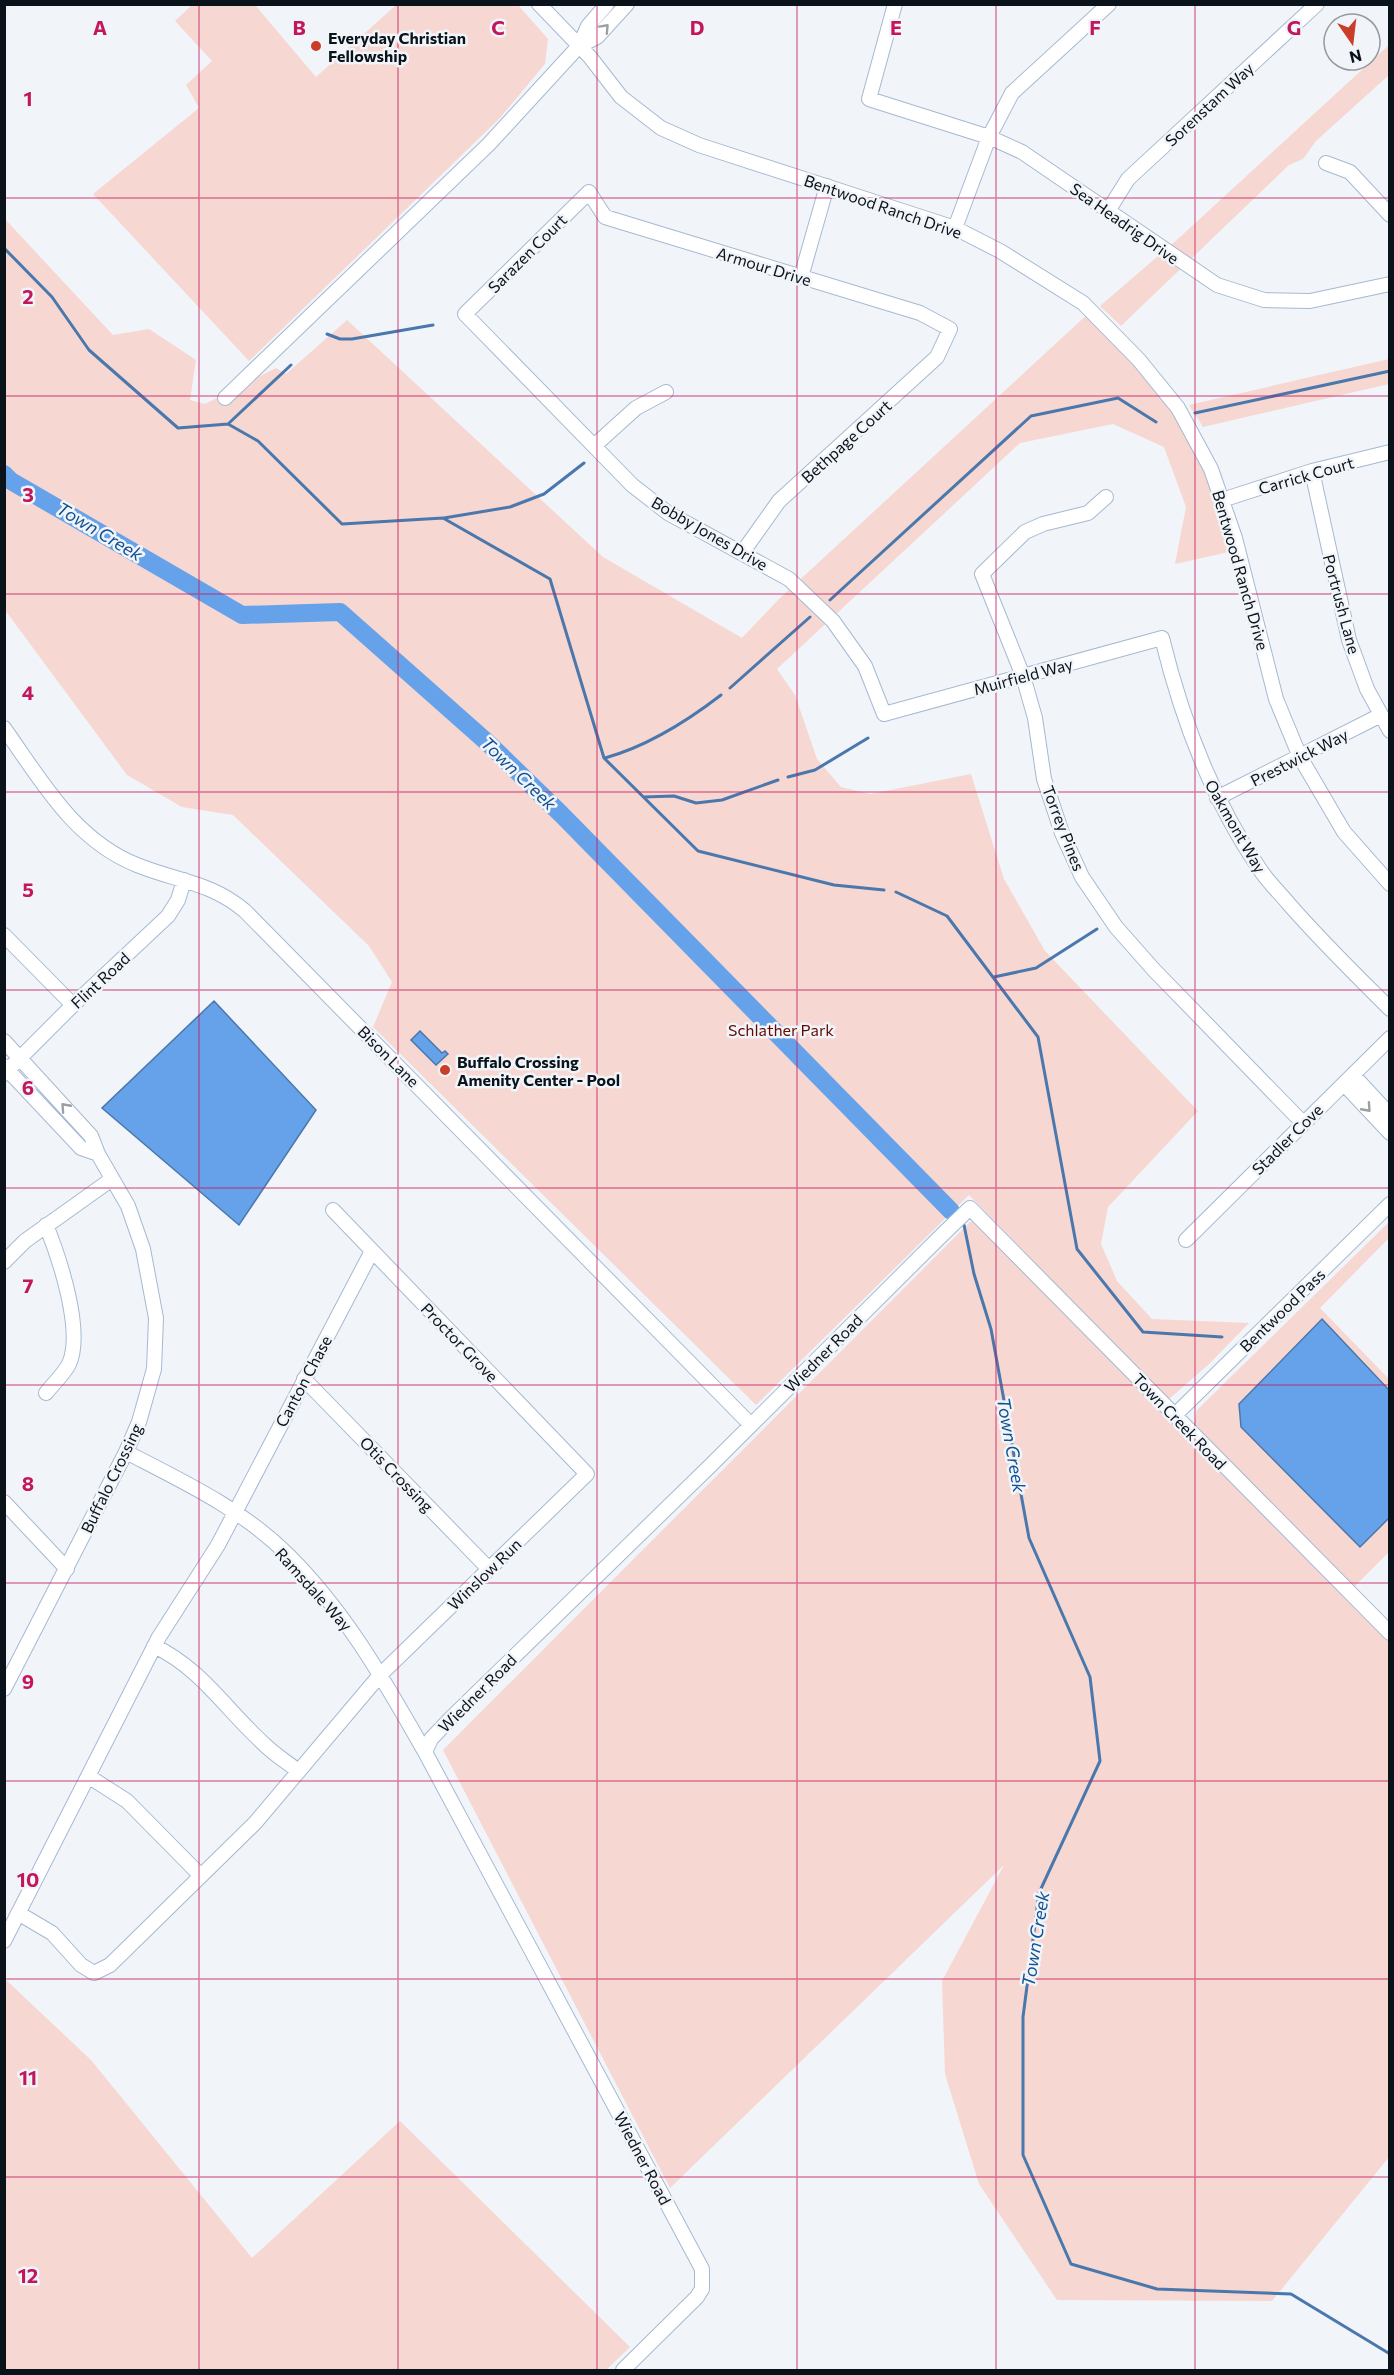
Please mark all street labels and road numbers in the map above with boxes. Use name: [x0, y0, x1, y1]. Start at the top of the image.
street label: Sorenstam Way: [1161, 58, 1257, 150]
street label: Bentwood Ranch Drive: [802, 170, 964, 242]
street label: Sea Headrig Drive: [1067, 178, 1183, 268]
street label: Sarazen Court: [484, 209, 571, 296]
street label: Armour Drive: [714, 243, 814, 289]
street label: Bethpage Court: [797, 395, 895, 486]
street label: Carrick Court: [1256, 452, 1356, 498]
street label: Bentwood Ranch Drive: [1209, 488, 1273, 652]
street label: Bobby Jones Drive: [649, 492, 771, 574]
street label: Portrush Lane: [1320, 552, 1364, 656]
street label: Muirfield Way: [971, 654, 1075, 698]
street label: Prestwick Way: [1247, 724, 1351, 790]
street label: Oakmont Way: [1202, 776, 1270, 876]
street label: Torrey Pines: [1039, 783, 1089, 873]
street label: Flint Road: [67, 948, 133, 1012]
street label: Bison Lane: [354, 1021, 424, 1091]
street label: Stadler Cove: [1248, 1100, 1326, 1178]
street label: Bentwood Pass: [1235, 1264, 1329, 1356]
street label: Proctor Grove: [418, 1299, 502, 1385]
street label: Wiedner Road: [780, 1310, 866, 1396]
street label: Canton Chase: [271, 1332, 335, 1430]
street label: Town Creek Road: [1129, 1369, 1231, 1473]
street label: Buffalo Crossing: [76, 1420, 146, 1536]
street label: Otis Crossing: [356, 1432, 438, 1516]
street label: Winslow Run: [443, 1534, 525, 1614]
street label: Ramsdale Way: [272, 1543, 356, 1635]
street label: Wiedner Road: [434, 1650, 520, 1736]
street label: Wiedner Road: [611, 2108, 675, 2208]

